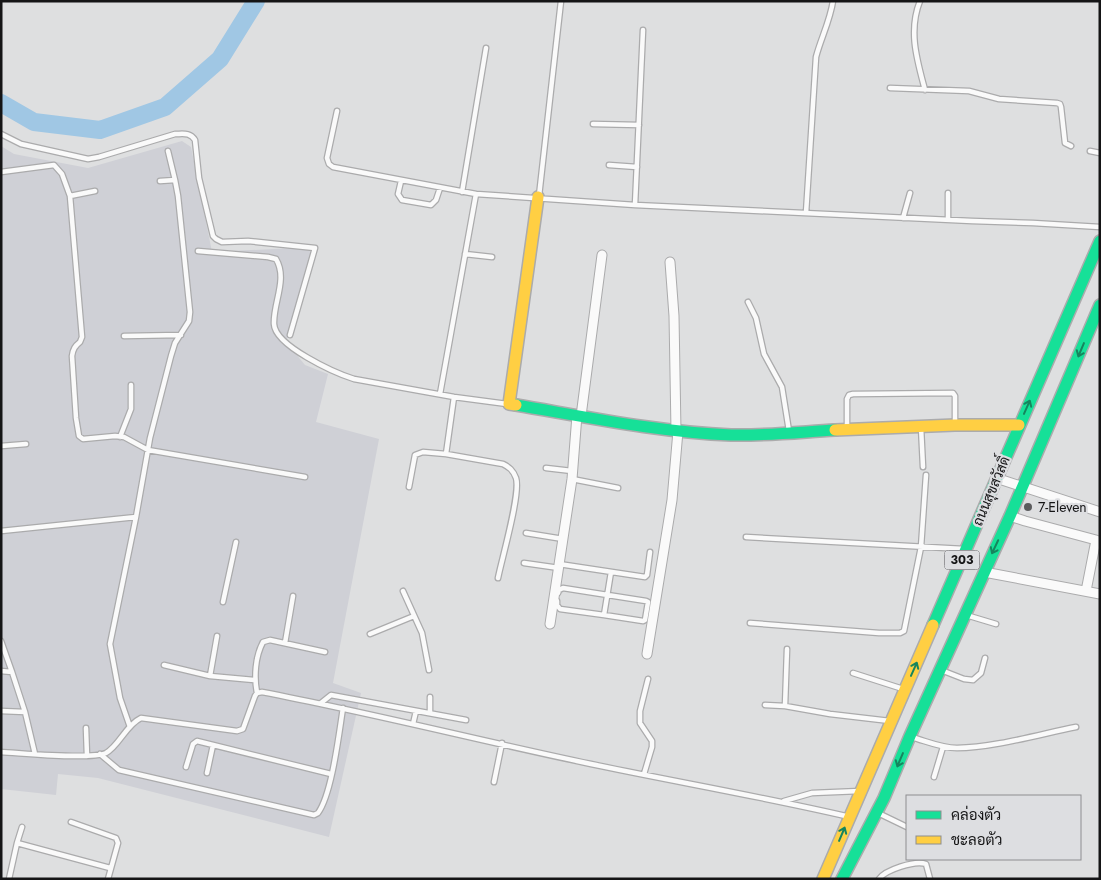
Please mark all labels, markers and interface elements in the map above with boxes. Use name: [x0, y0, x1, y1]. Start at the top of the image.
one-way arrow: [1075, 342, 1085, 357]
one-way arrow: [1022, 400, 1032, 415]
street label: ถนนสุขสวัสดิ์: [965, 452, 1015, 529]
place label: 7-Eleven: [1038, 497, 1087, 517]
marker: 7-Eleven: [1022, 501, 1034, 513]
one-way arrow: [990, 540, 1000, 555]
road number: 303: [944, 550, 980, 570]
one-way arrow: [909, 662, 919, 677]
one-way arrow: [895, 752, 904, 767]
legend: [906, 795, 1081, 860]
text: คล่องตัว: [951, 804, 1001, 826]
one-way arrow: [838, 827, 848, 842]
text: ชะลอตัว: [951, 829, 1002, 851]

